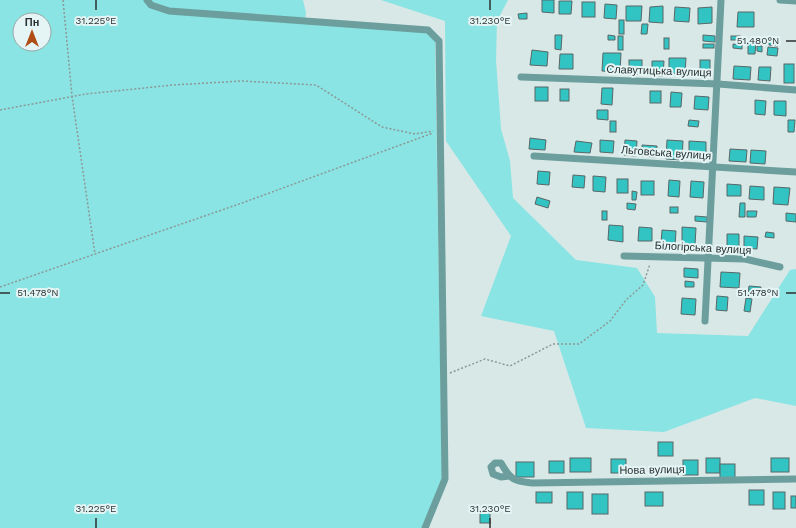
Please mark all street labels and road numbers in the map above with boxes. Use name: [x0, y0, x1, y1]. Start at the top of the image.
street label: Славутицька вулиця: [606, 63, 712, 79]
street label: Льговська вулиця: [620, 143, 712, 163]
street label: Білогірська вулиця: [654, 239, 752, 257]
street label: Нова вулиця: [619, 463, 685, 477]

